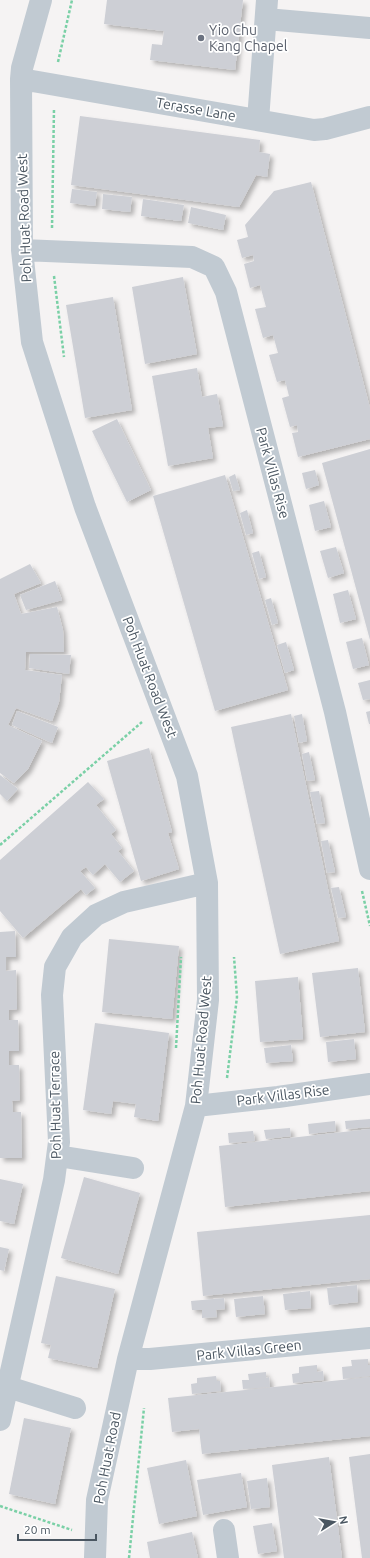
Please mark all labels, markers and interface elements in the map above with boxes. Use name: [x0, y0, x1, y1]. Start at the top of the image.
place label: Yio Chu Kang Chapel: [209, 22, 288, 54]
marker: Yio Chu Kang Chapel: [196, 33, 206, 43]
street label: Terasse Lane: [155, 94, 237, 124]
street label: Poh Huat Road West: [14, 153, 34, 283]
street label: Park Villas Rise: [253, 426, 293, 520]
street label: Poh Huat Road West: [119, 614, 181, 740]
street label: Poh Huat Road West: [187, 975, 215, 1105]
street label: Poh Huat Terrace: [46, 1051, 64, 1159]
street label: Park Villas Rise: [236, 1081, 330, 1109]
street label: Park Villas Green: [196, 1337, 302, 1363]
street label: Poh Huat Road: [90, 1411, 124, 1505]
north arrow: [314, 1502, 354, 1542]
text: N: [337, 1515, 350, 1525]
scale bar: [18, 1516, 96, 1542]
text: 20 m: [24, 1523, 51, 1536]

